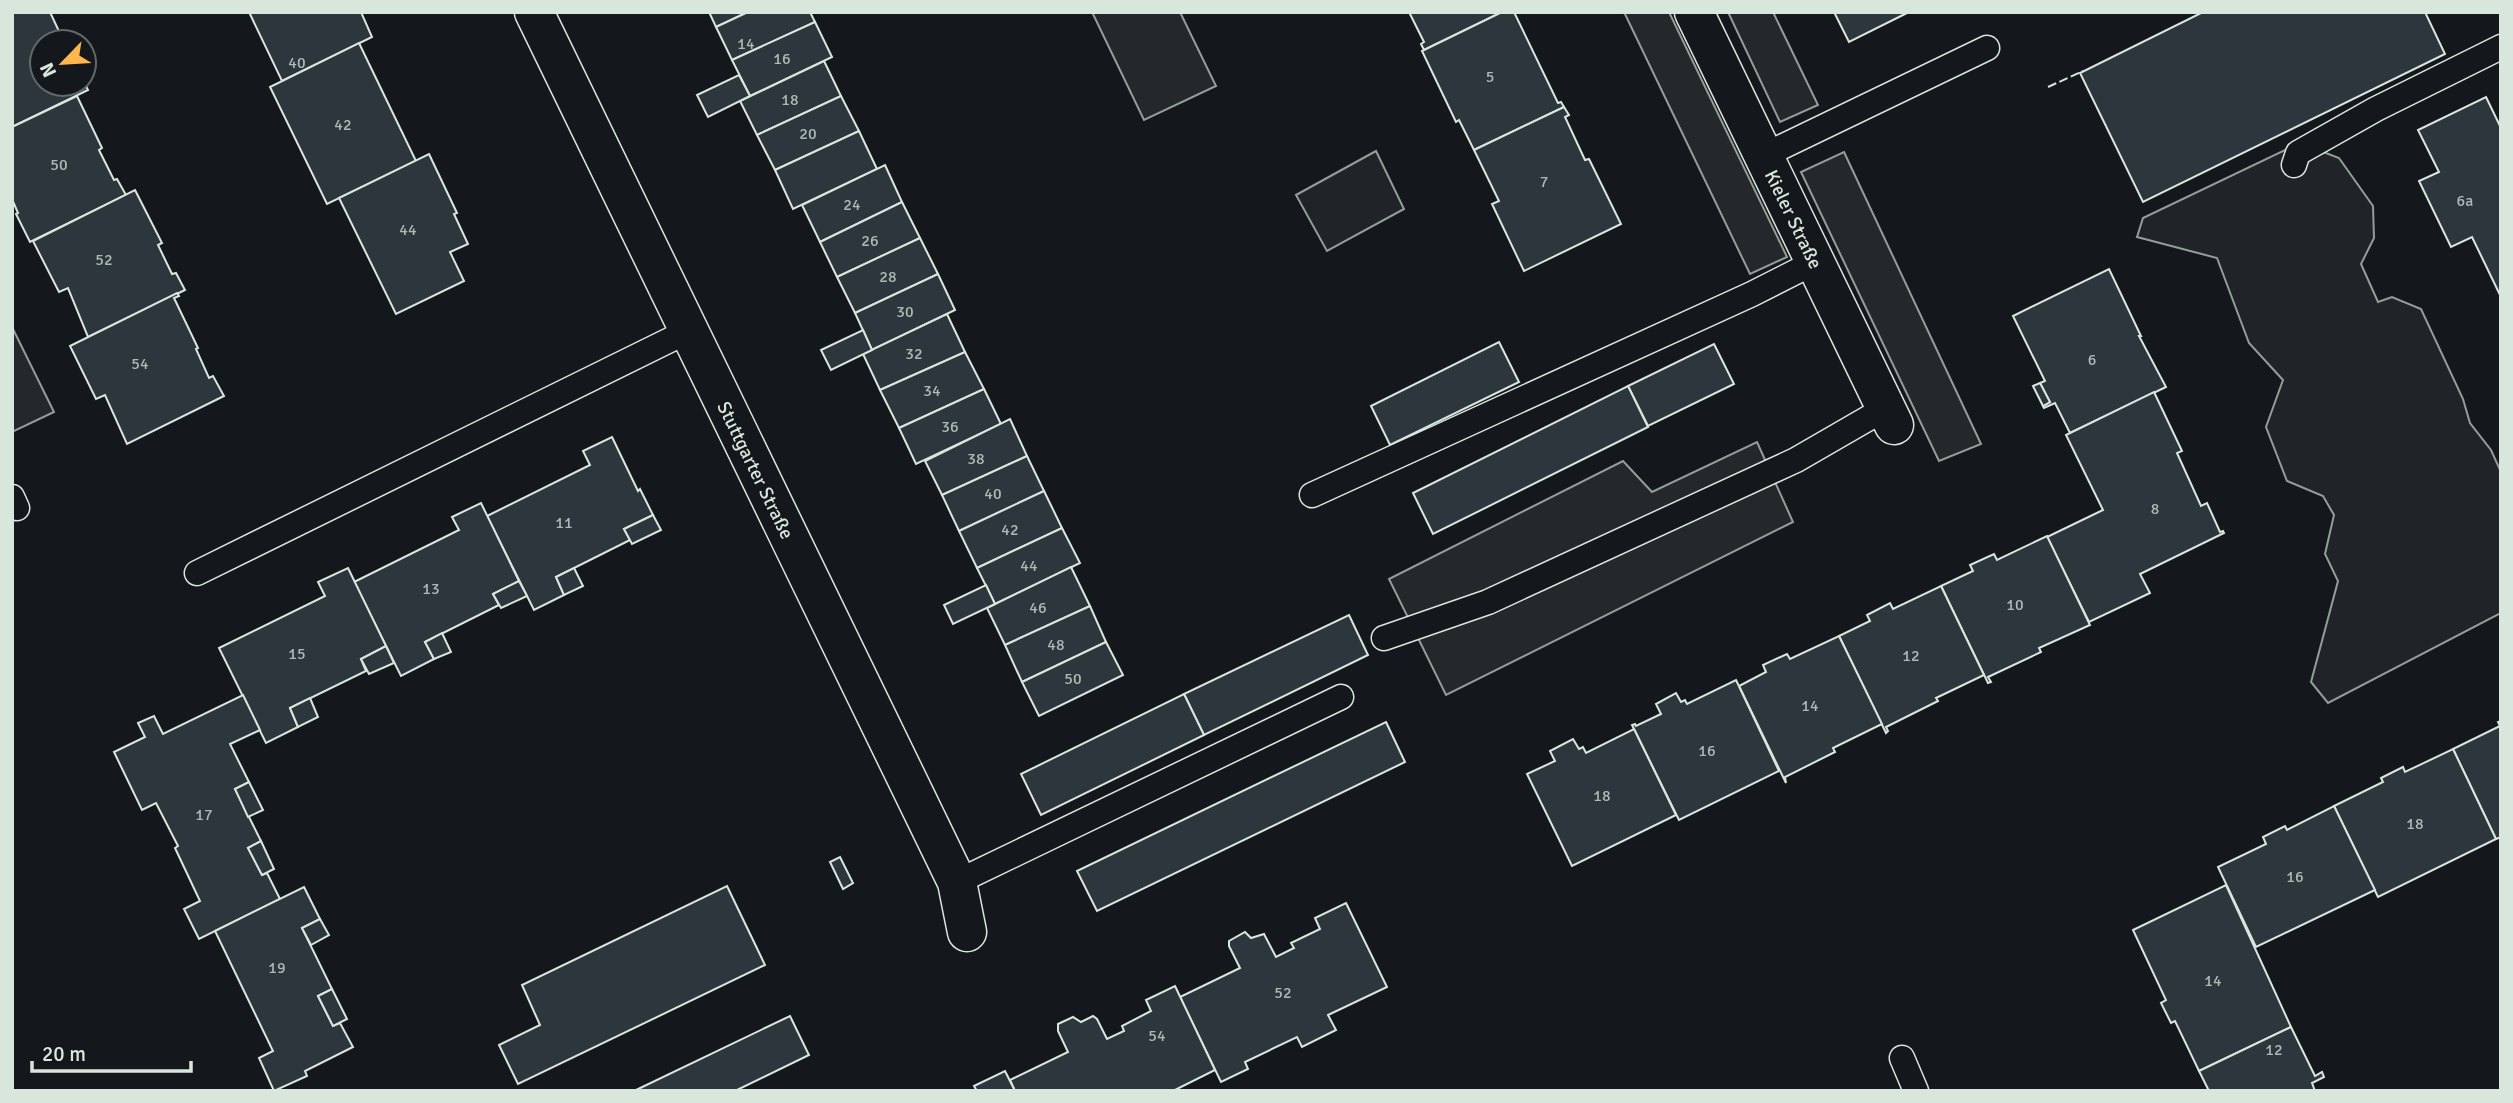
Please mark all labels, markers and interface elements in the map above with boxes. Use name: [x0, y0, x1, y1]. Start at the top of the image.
north arrow: [28, 28, 98, 98]
house number: 14: [737, 34, 755, 54]
house number: 16: [773, 49, 791, 69]
house number: 40: [288, 53, 306, 73]
text: N: [35, 59, 62, 81]
house number: 5: [1486, 67, 1494, 87]
house number: 18: [781, 90, 799, 110]
house number: 42: [334, 115, 352, 135]
house number: 20: [799, 124, 817, 144]
house number: 50: [50, 155, 68, 175]
street label: Kieler Straße: [1759, 166, 1827, 273]
house number: 7: [1540, 172, 1548, 192]
house number: 6a: [2457, 191, 2473, 211]
house number: 24: [843, 195, 861, 215]
house number: 44: [399, 220, 417, 240]
house number: 26: [861, 231, 879, 251]
house number: 52: [95, 250, 113, 270]
house number: 28: [879, 267, 897, 287]
house number: 30: [896, 302, 914, 322]
house number: 32: [905, 344, 923, 364]
house number: 6: [2088, 350, 2096, 370]
house number: 54: [131, 354, 149, 374]
house number: 34: [923, 381, 941, 401]
street label: Stuttgarter Straße: [711, 398, 799, 543]
house number: 36: [941, 417, 959, 437]
house number: 38: [967, 449, 985, 469]
house number: 40: [984, 484, 1002, 504]
house number: 8: [2151, 499, 2159, 519]
house number: 11: [555, 513, 573, 533]
house number: 42: [1001, 520, 1019, 540]
house number: 44: [1020, 556, 1038, 576]
house number: 13: [422, 579, 440, 599]
house number: 10: [2006, 595, 2024, 615]
house number: 46: [1029, 598, 1047, 618]
house number: 48: [1047, 635, 1065, 655]
house number: 15: [288, 644, 306, 664]
house number: 12: [1902, 646, 1920, 666]
house number: 50: [1064, 669, 1082, 689]
house number: 14: [1801, 696, 1819, 716]
house number: 16: [1698, 741, 1716, 761]
house number: 18: [1593, 786, 1611, 806]
house number: 17: [195, 805, 213, 825]
house number: 18: [2406, 814, 2424, 834]
house number: 16: [2286, 867, 2304, 887]
house number: 19: [268, 958, 286, 978]
house number: 14: [2204, 971, 2222, 991]
house number: 52: [1274, 983, 1292, 1003]
house number: 54: [1148, 1026, 1166, 1046]
scale bar: [32, 1030, 191, 1074]
house number: 12: [2265, 1040, 2283, 1060]
text: 20 m: [42, 1041, 86, 1067]

